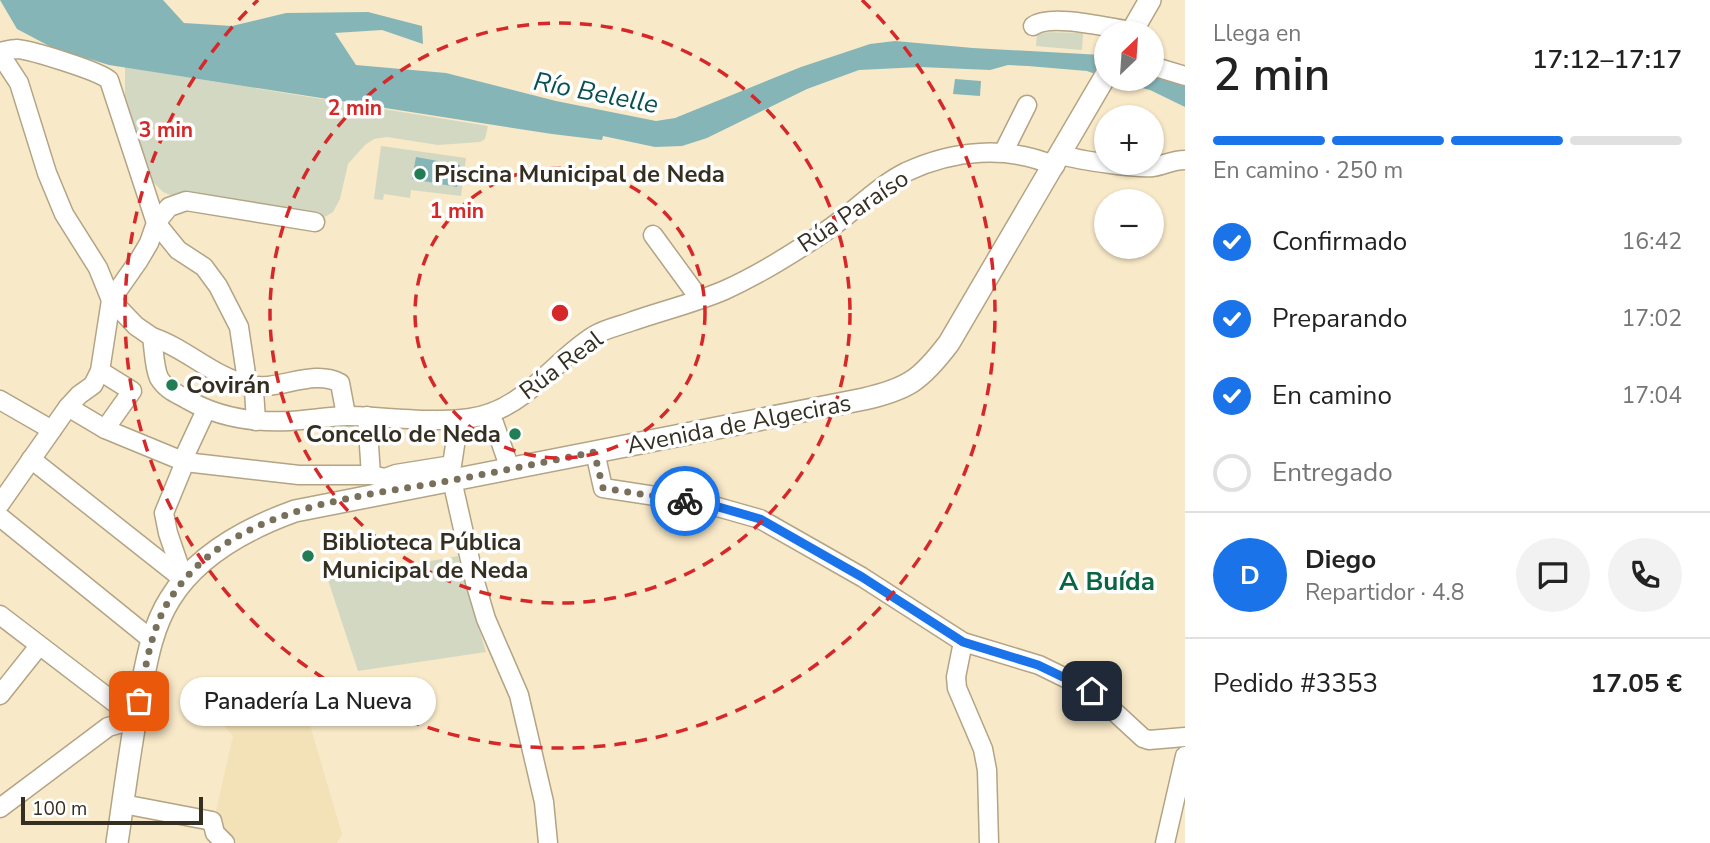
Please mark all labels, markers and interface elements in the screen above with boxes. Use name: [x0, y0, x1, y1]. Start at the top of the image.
text: Llega en: [1213, 18, 1301, 49]
north arrow: [1094, 21, 1164, 91]
map controls: [1094, 21, 1164, 259]
text: 17:12–17:17: [1532, 42, 1682, 77]
text: 2 min: [1213, 43, 1330, 106]
water label: Río Belelle: [531, 64, 662, 122]
text: 2 min: [328, 94, 382, 122]
button: +: [1094, 105, 1164, 175]
text: 3 min: [139, 116, 193, 144]
text: En camino · 250 m: [1213, 155, 1403, 186]
place label: Piscina Municipal de Neda: [434, 158, 725, 190]
street label: Rúa Paraíso: [791, 162, 915, 260]
marker: Piscina Municipal de Neda: [412, 166, 428, 182]
button: −: [1094, 189, 1164, 259]
text: 1 min: [430, 197, 484, 225]
icon: check: [1213, 223, 1251, 261]
text: Confirmado: [1272, 224, 1407, 259]
text: 16:42: [1622, 226, 1682, 257]
icon: check: [1213, 300, 1251, 338]
centre of rings: [548, 301, 572, 325]
text: Preparando: [1272, 301, 1407, 336]
text: 17:02: [1622, 303, 1682, 334]
street label: Rúa Real: [513, 323, 609, 407]
place label: Covirán: [186, 369, 270, 401]
marker: Covirán: [164, 377, 180, 393]
icon: check: [1213, 377, 1251, 415]
text: En camino: [1272, 378, 1392, 413]
text: 17:04: [1622, 380, 1682, 411]
street label: Avenida de Algeciras: [624, 387, 854, 461]
place label: Concello de Neda: [306, 418, 501, 450]
marker: Concello de Neda: [507, 426, 523, 442]
text: Entregado: [1272, 455, 1393, 490]
courier: [650, 466, 720, 536]
icon: bike: [666, 482, 704, 520]
place label: Biblioteca Pública Municipal de Neda: [322, 526, 528, 586]
button: chat: [1516, 538, 1590, 612]
button: phone: [1608, 538, 1682, 612]
text: Diego: [1305, 542, 1376, 577]
marker: Biblioteca Pública Municipal de Neda: [300, 548, 316, 564]
text: D: [1240, 558, 1260, 593]
district label: A Buída: [1059, 564, 1155, 599]
text: Repartidor · 4.8: [1305, 577, 1465, 608]
pin: [1062, 661, 1122, 721]
text: Pedido #3353: [1213, 666, 1378, 701]
text: 17.05 €: [1591, 666, 1682, 701]
pin: [109, 671, 169, 731]
icon: home: [1073, 672, 1111, 710]
callout: Panadería La Nueva: [181, 676, 436, 726]
icon: bag: [120, 682, 158, 720]
text: Panadería La Nueva: [204, 686, 412, 717]
scale bar: [21, 794, 203, 826]
text: 100 m: [32, 796, 87, 822]

